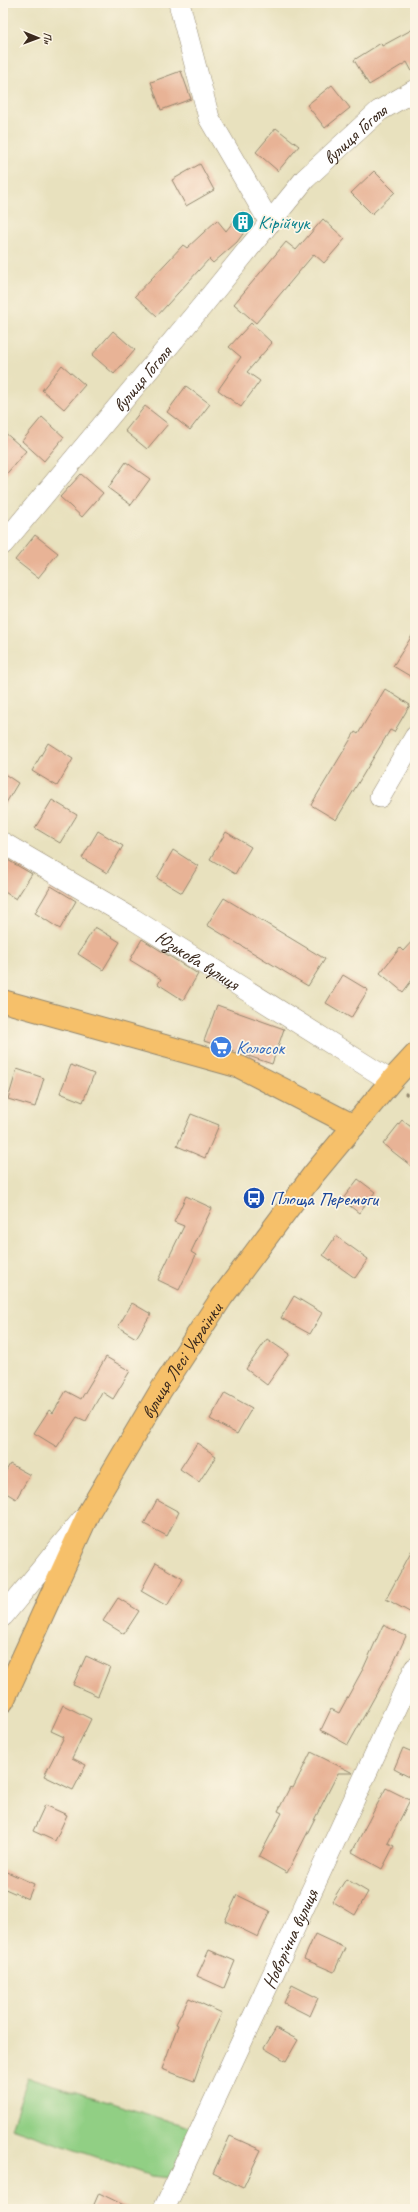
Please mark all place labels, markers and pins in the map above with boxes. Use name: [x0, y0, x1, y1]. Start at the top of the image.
building icon: Кірійчук: [230, 209, 256, 235]
place label: Кірійчук: [258, 211, 312, 235]
supermarket icon: Колосок: [208, 1034, 234, 1060]
place label: Колосок: [236, 1036, 285, 1060]
bus stop icon: Площа Перемоги: [241, 1185, 267, 1211]
place label: Площа Перемоги: [270, 1187, 380, 1211]

